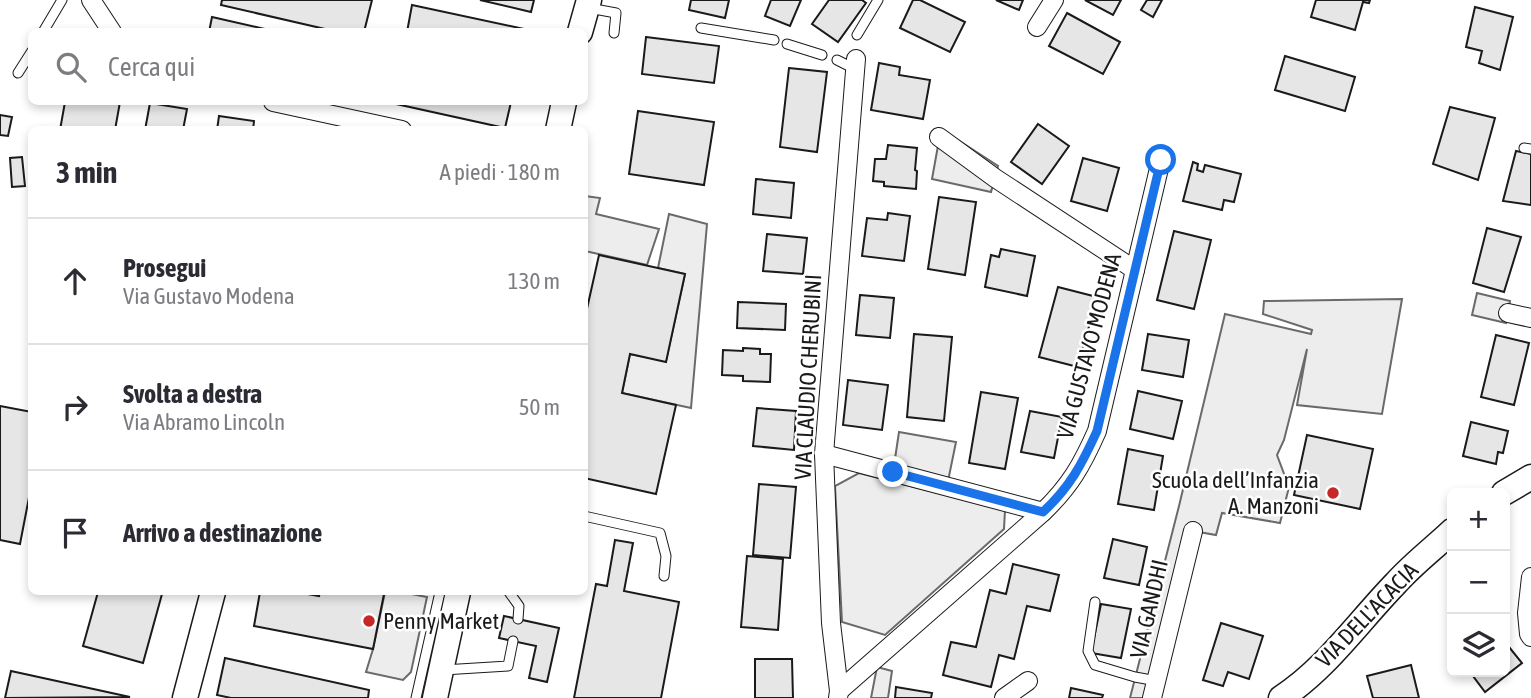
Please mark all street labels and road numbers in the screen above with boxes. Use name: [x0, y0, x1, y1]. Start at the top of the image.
street label: VIA GUSTAVO MODENA: [1052, 250, 1126, 442]
street label: VIA CLAUDIO CHERUBINI: [790, 274, 826, 480]
street label: VIA GANDHI: [1125, 557, 1173, 661]
street label: VIA DELL'ACACIA: [1311, 557, 1424, 673]

